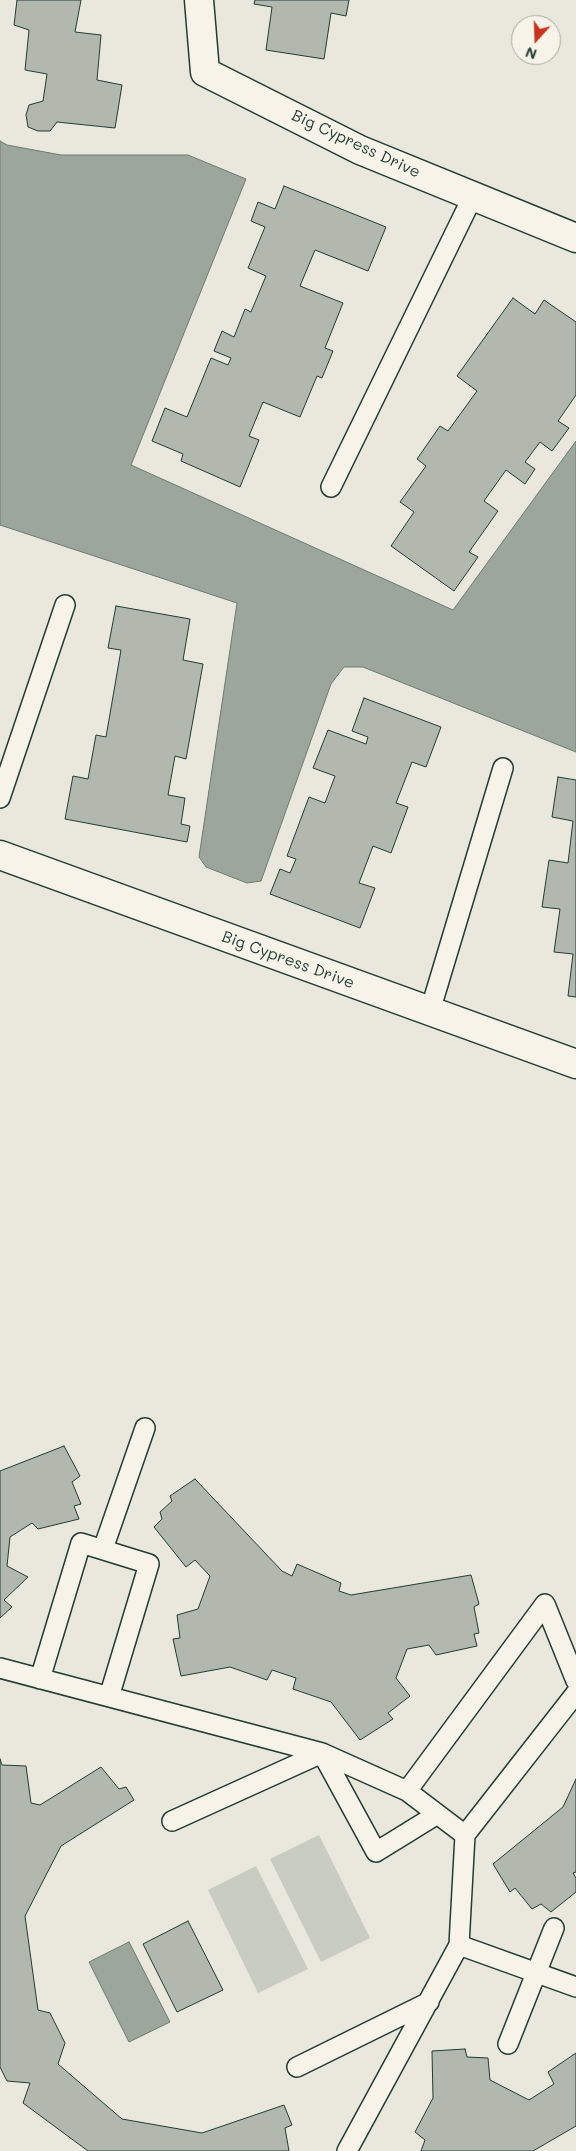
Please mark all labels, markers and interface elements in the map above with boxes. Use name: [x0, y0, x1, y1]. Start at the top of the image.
north arrow: [511, 15, 561, 65]
text: N: [523, 43, 539, 64]
street label: Big Cypress Drive: [289, 106, 423, 182]
street label: Big Cypress Drive: [219, 927, 357, 993]

